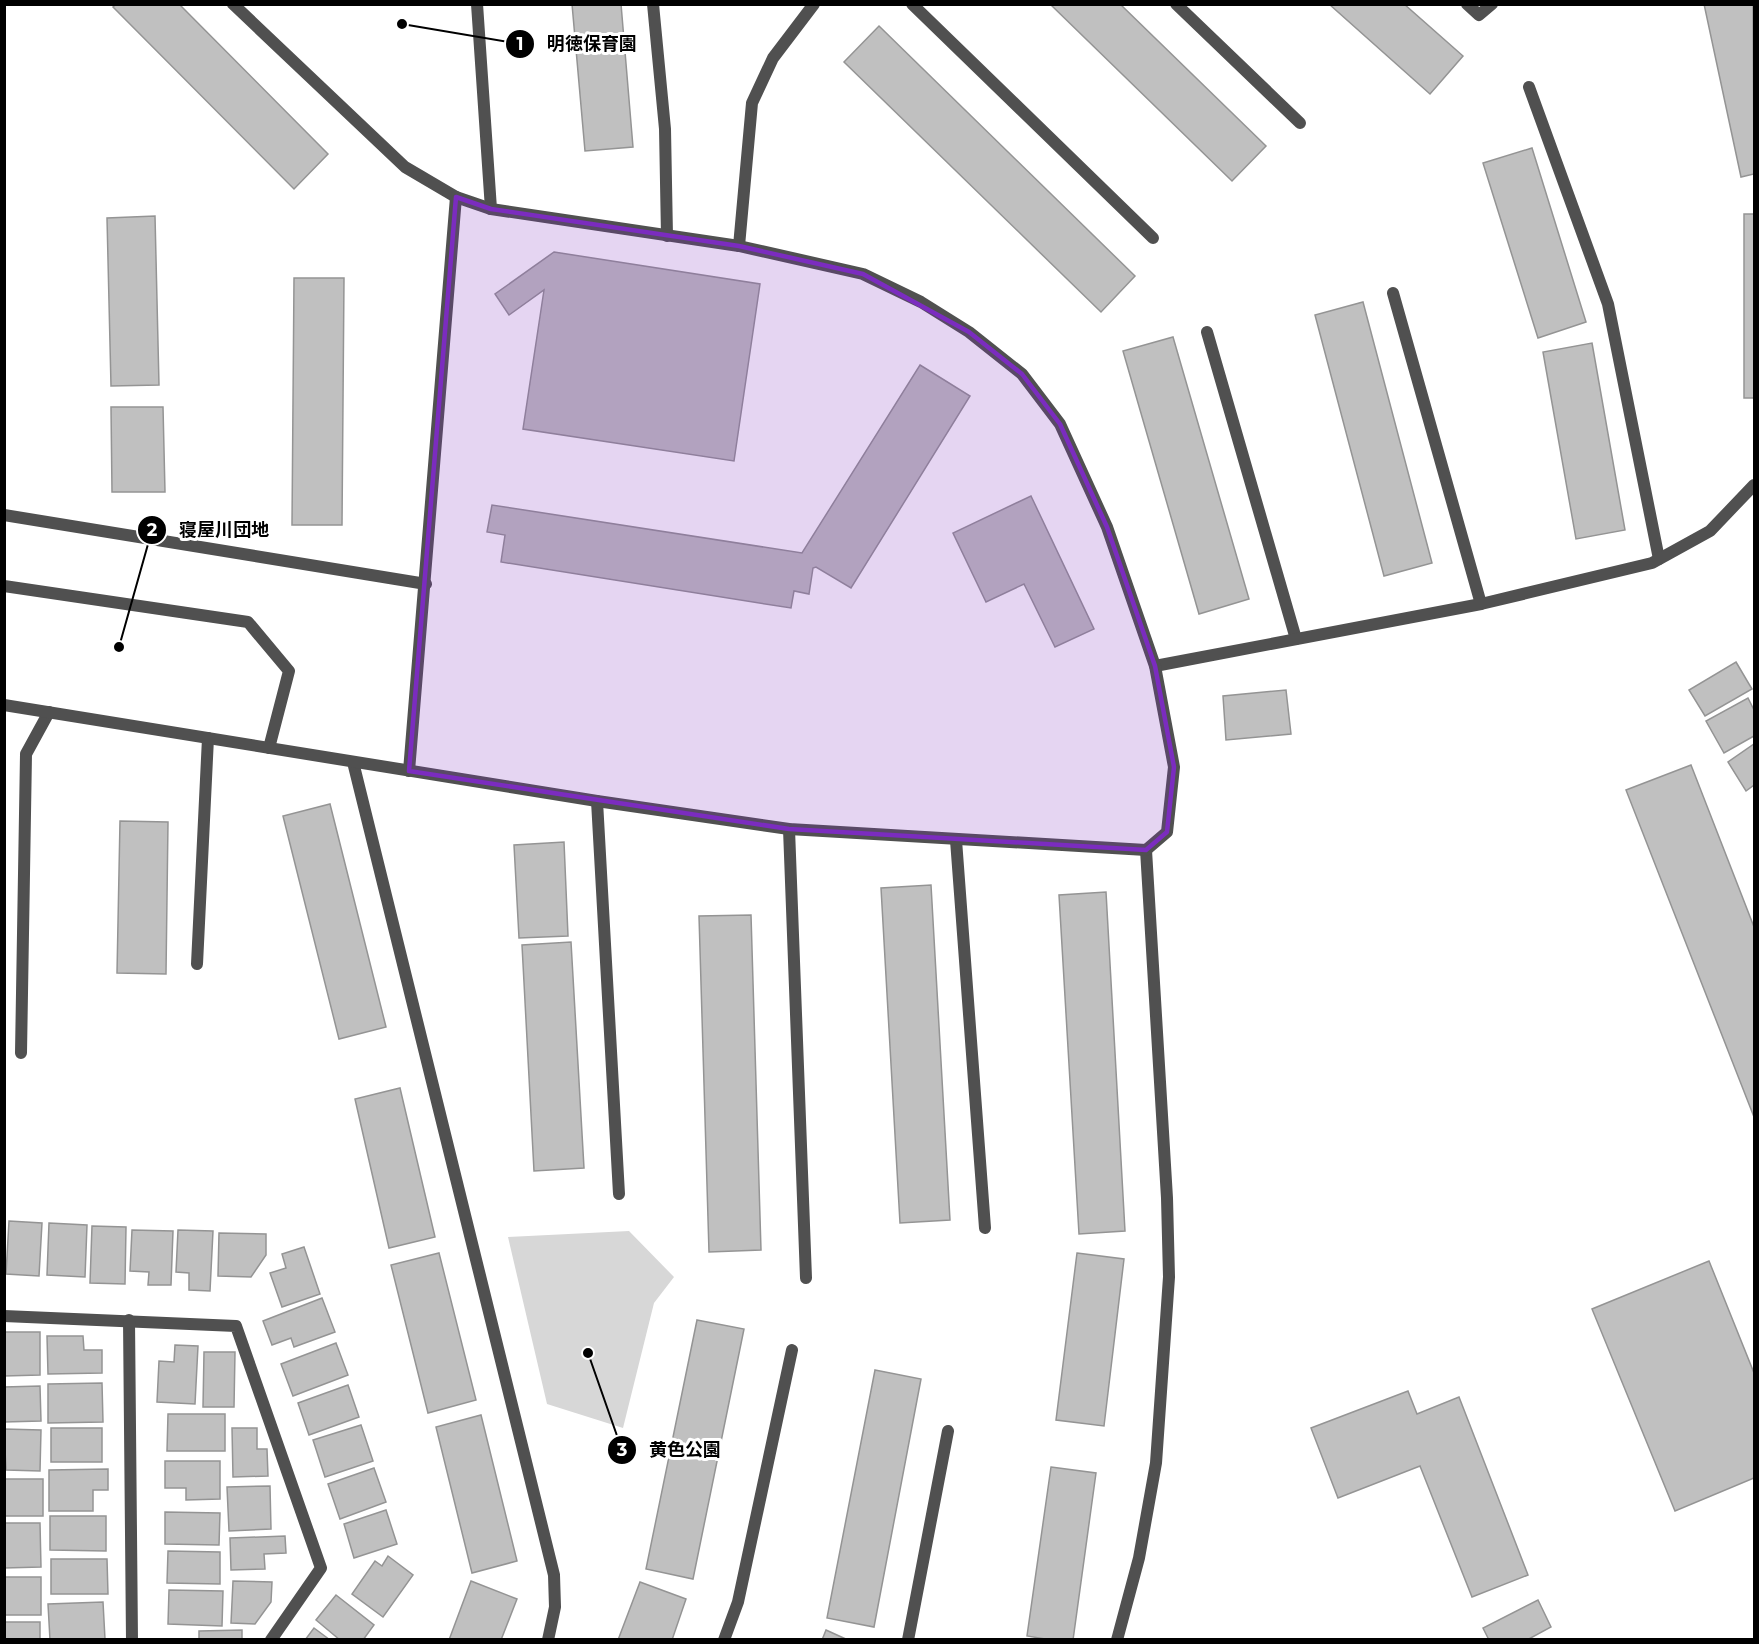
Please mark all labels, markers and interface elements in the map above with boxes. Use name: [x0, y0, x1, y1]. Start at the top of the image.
callout: 明徳保育園: [505, 26, 649, 62]
text: 1: [516, 33, 524, 55]
text: 明徳保育園: [547, 33, 637, 55]
callout: 寝屋川団地: [137, 512, 281, 548]
text: 2: [147, 519, 158, 541]
text: 寝屋川団地: [179, 519, 269, 541]
callout: 黄色公園: [607, 1432, 733, 1468]
text: 3: [616, 1439, 628, 1461]
text: 黄色公園: [649, 1439, 721, 1461]

